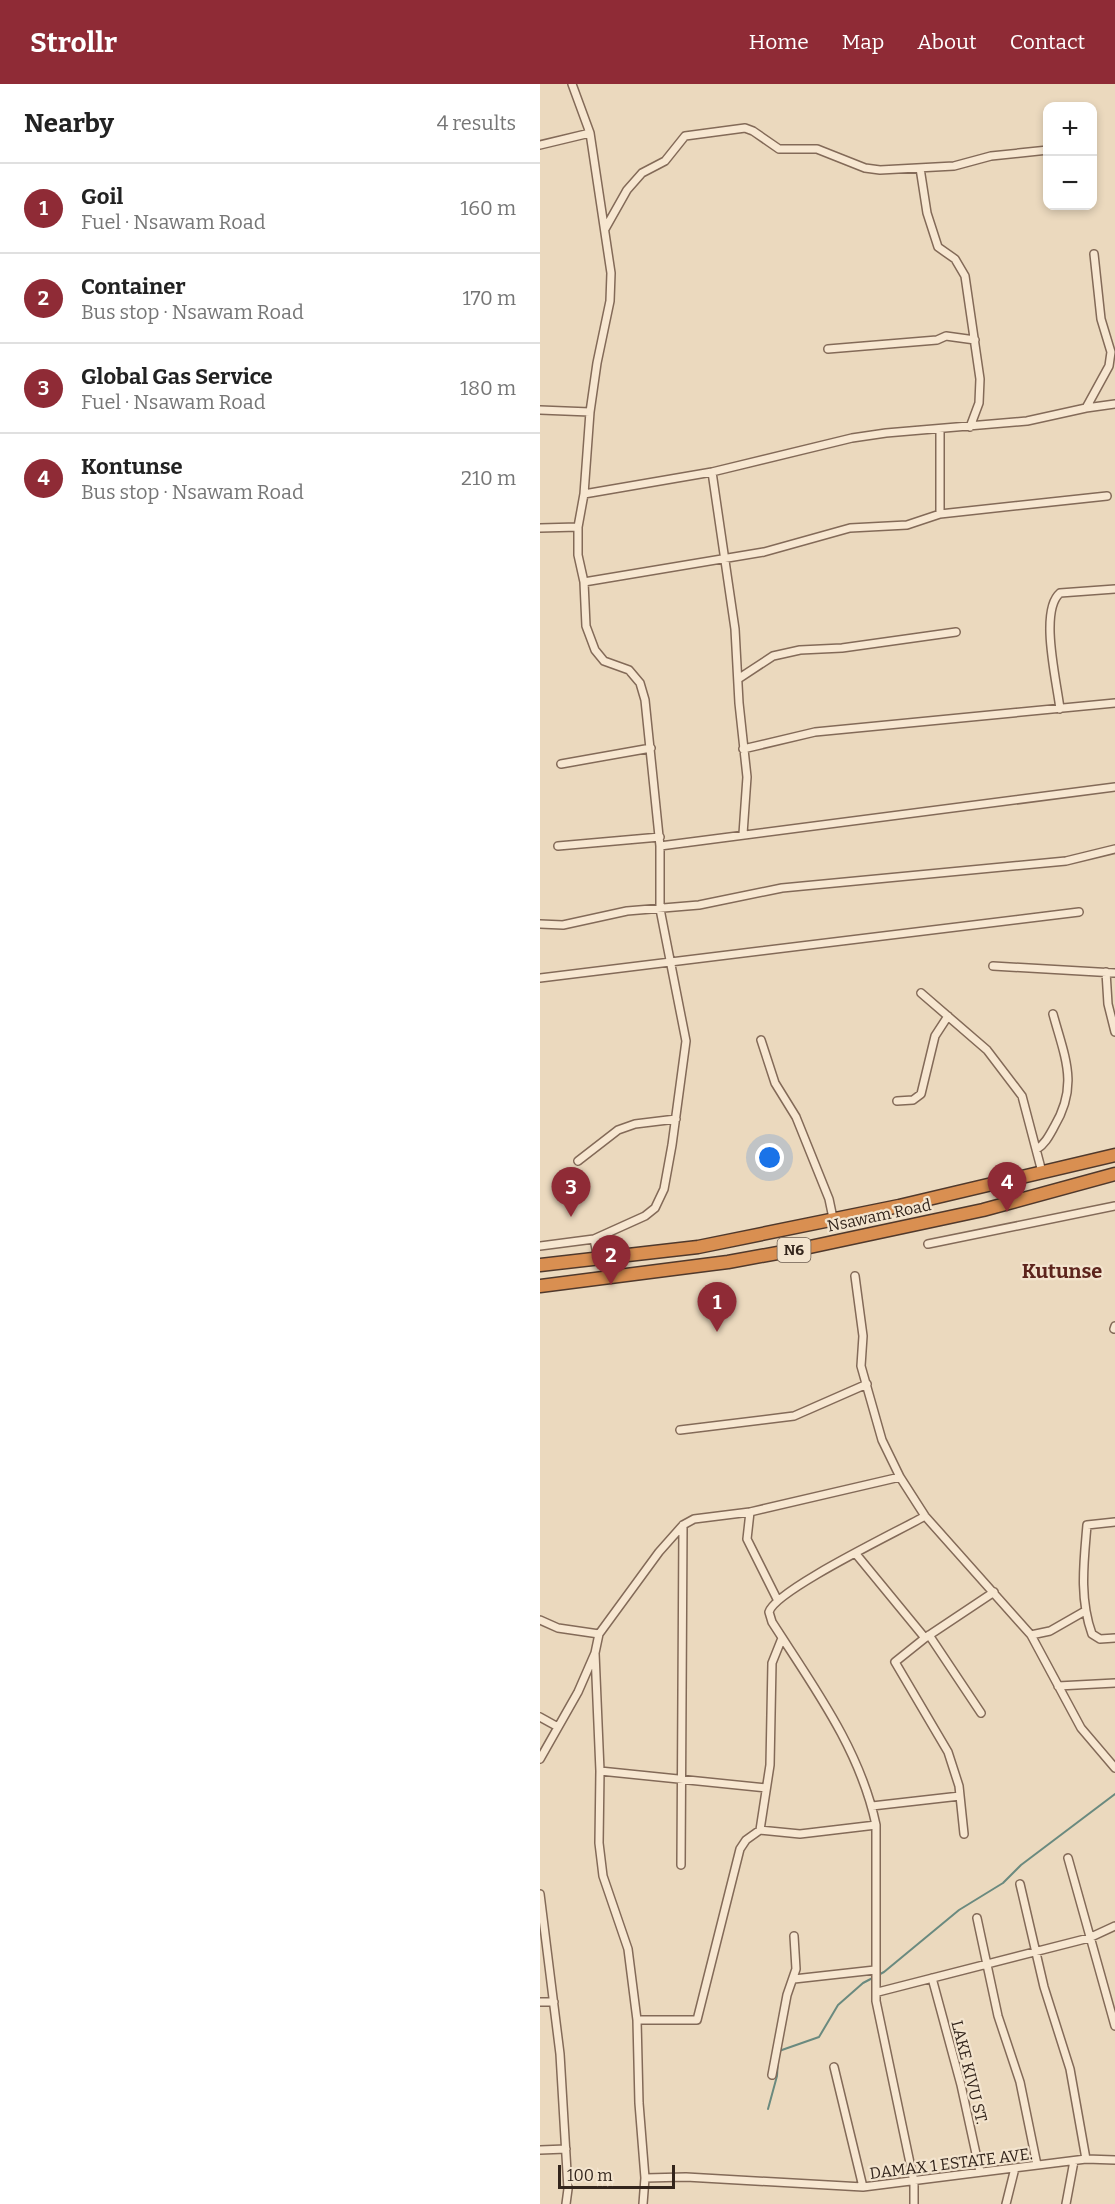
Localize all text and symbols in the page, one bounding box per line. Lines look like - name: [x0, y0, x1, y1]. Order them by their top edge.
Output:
- text: Strollr: [30, 26, 117, 59]
- text: Home: [749, 29, 809, 55]
- text: Map: [842, 29, 884, 55]
- text: About: [917, 29, 977, 55]
- text: Contact: [1010, 29, 1085, 55]
- map controls: [1043, 102, 1097, 210]
- button: +: [1043, 102, 1097, 156]
- text: Nearby: [24, 108, 114, 139]
- text: 4 results: [437, 111, 516, 135]
- button: −: [1043, 156, 1097, 210]
- text: Goil: [81, 183, 123, 210]
- text: 1: [39, 196, 48, 220]
- text: 160 m: [460, 196, 516, 220]
- text: Fuel · Nsawam Road: [81, 210, 266, 234]
- text: Container: [81, 273, 186, 300]
- text: 2: [38, 286, 49, 310]
- text: 170 m: [463, 286, 516, 310]
- text: Bus stop · Nsawam Road: [81, 300, 304, 324]
- text: Global Gas Service: [81, 363, 273, 390]
- text: 3: [38, 376, 49, 400]
- text: 180 m: [460, 376, 516, 400]
- text: Fuel · Nsawam Road: [81, 390, 266, 414]
- text: Kontunse: [81, 453, 183, 480]
- text: 4: [37, 466, 50, 490]
- text: 210 m: [461, 466, 516, 490]
- text: Bus stop · Nsawam Road: [81, 480, 304, 504]
- your location: [755, 1143, 784, 1172]
- pin: 4: [988, 1162, 1026, 1212]
- pin: 3: [552, 1168, 591, 1217]
- street label: Nsawam Road: [825, 1195, 933, 1236]
- pin: 2: [592, 1236, 630, 1285]
- road number: N6: [778, 1238, 810, 1262]
- district label: Kutunse: [1022, 1259, 1102, 1283]
- pin: 1: [698, 1282, 736, 1332]
- street label: LAKE KIVU ST.: [947, 2018, 992, 2126]
- street label: DAMAX 1 ESTATE AVE.: [868, 2144, 1034, 2183]
- scale bar: [558, 2162, 675, 2190]
- text: 100 m: [567, 2166, 612, 2185]

